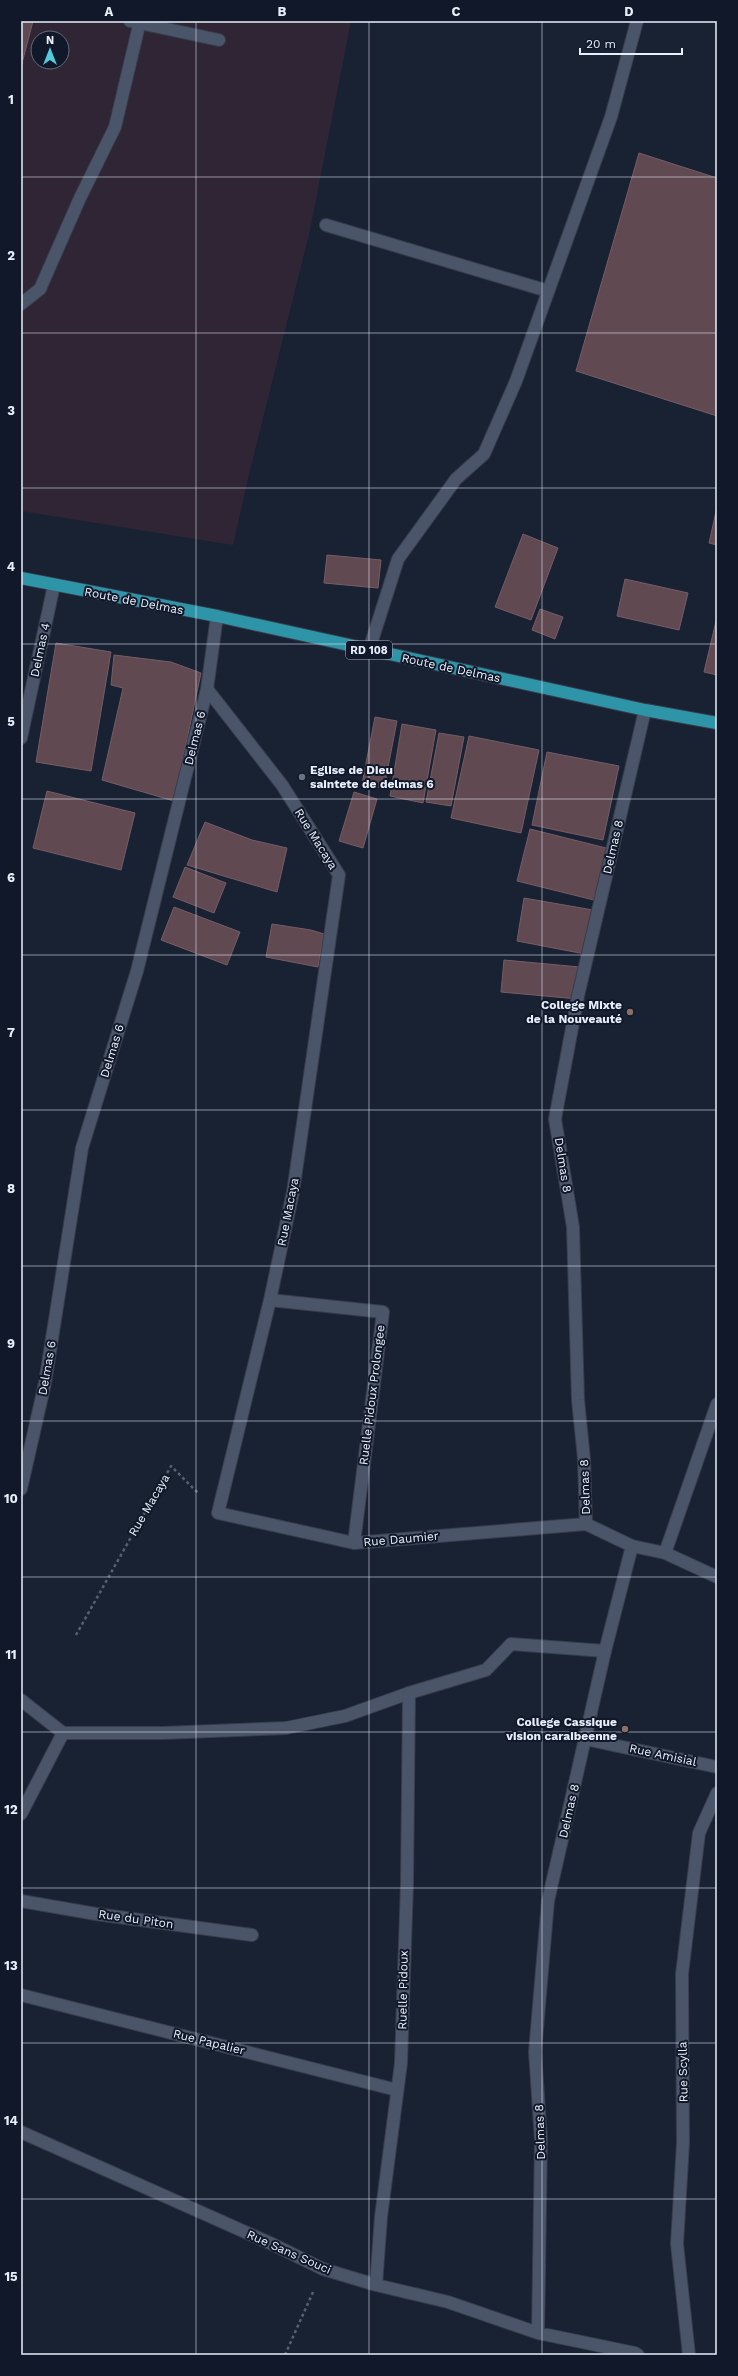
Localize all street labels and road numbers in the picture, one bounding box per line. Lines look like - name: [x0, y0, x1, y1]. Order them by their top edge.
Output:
- street label: Route de Delmas: [83, 585, 185, 617]
- street label: Delmas 4: [27, 622, 53, 678]
- road number: RD 108: [346, 641, 392, 659]
- street label: Route de Delmas: [400, 651, 502, 685]
- street label: Delmas 6: [182, 710, 208, 766]
- street label: Rue Macaya: [292, 806, 340, 872]
- street label: Delmas 8: [600, 818, 626, 876]
- street label: Delmas 6: [97, 1023, 127, 1079]
- street label: Delmas 8: [552, 1137, 574, 1193]
- street label: Rue Macaya: [275, 1176, 302, 1247]
- street label: Ruelle Pidoux Prolongee: [356, 1324, 388, 1466]
- street label: Delmas 6: [35, 1340, 59, 1396]
- street label: Delmas 8: [577, 1459, 593, 1515]
- street label: Rue Macaya: [126, 1471, 172, 1538]
- street label: Rue Daumier: [363, 1529, 439, 1549]
- street label: Rue Amisial: [628, 1741, 698, 1769]
- street label: Delmas 8: [556, 1782, 582, 1840]
- street label: Rue du Piton: [98, 1907, 174, 1931]
- street label: Ruelle Pidoux: [395, 1950, 411, 2030]
- street label: Rue Papalier: [172, 2026, 246, 2058]
- street label: Rue Scylla: [675, 2041, 691, 2103]
- street label: Delmas 8: [532, 2104, 548, 2160]
- street label: Rue Sans Souci: [245, 2227, 333, 2277]

